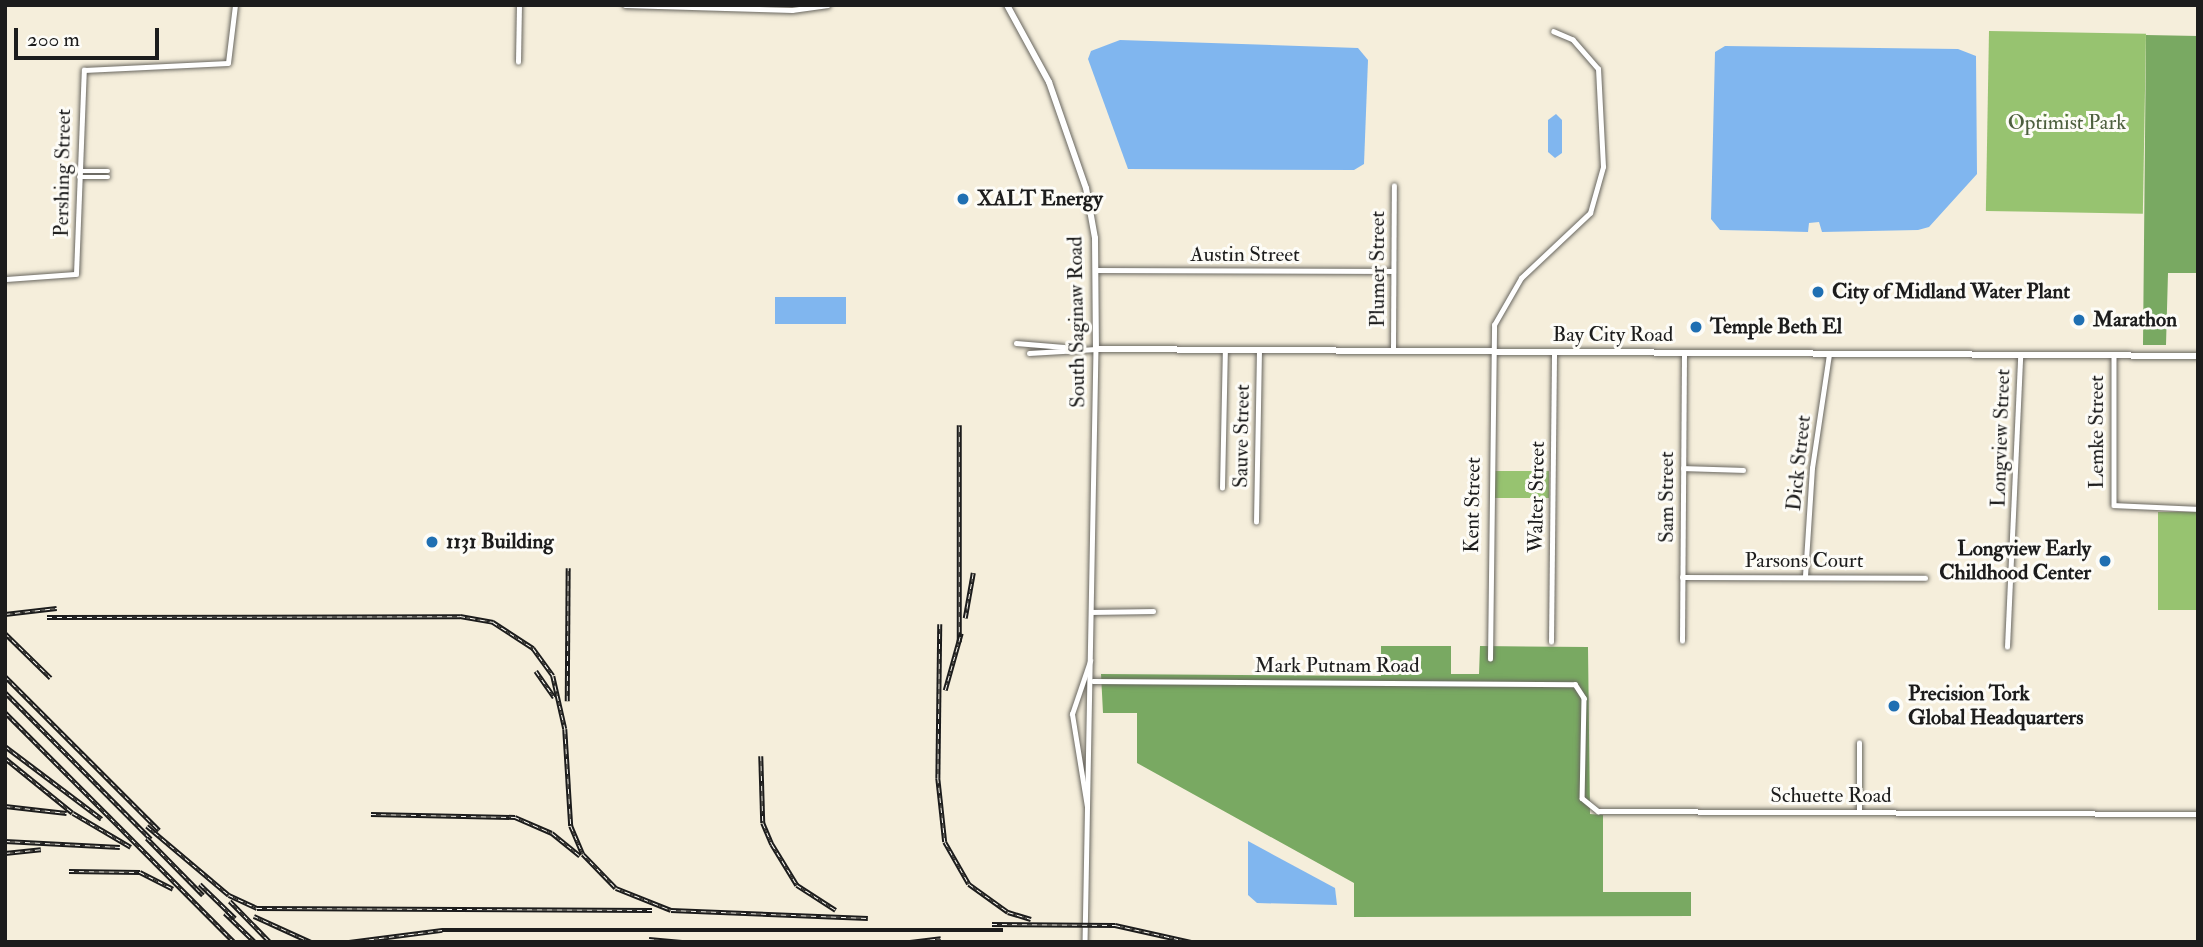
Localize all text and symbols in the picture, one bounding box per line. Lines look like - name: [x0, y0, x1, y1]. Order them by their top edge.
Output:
- scale bar: [18, 14, 163, 58]
- text: 200 m: [27, 26, 80, 53]
- street label: Pershing Street: [49, 109, 77, 237]
- park label: Optimist Park: [2008, 110, 2126, 136]
- place label: XALT Energy: [977, 186, 1103, 212]
- marker: XALT Energy: [955, 191, 971, 207]
- street label: Plumer Street: [1365, 211, 1391, 327]
- street label: South Saginaw Road: [1063, 236, 1091, 408]
- street label: Austin Street: [1190, 242, 1300, 268]
- place label: City of Midland Water Plant: [1832, 279, 2070, 305]
- marker: City of Midland Water Plant: [1810, 284, 1826, 300]
- place label: Marathon: [2093, 307, 2177, 333]
- marker: Marathon: [2071, 312, 2087, 328]
- place label: Temple Beth El: [1710, 314, 1842, 340]
- marker: Temple Beth El: [1688, 319, 1704, 335]
- street label: Bay City Road: [1553, 322, 1673, 348]
- street label: Longview Street: [1986, 368, 2016, 508]
- street label: Lemke Street: [2084, 375, 2110, 489]
- street label: Sauve Street: [1228, 384, 1256, 488]
- street label: Dick Street: [1781, 414, 1817, 512]
- street label: Walter Street: [1523, 441, 1551, 553]
- street label: Sam Street: [1654, 451, 1680, 543]
- street label: Kent Street: [1460, 457, 1486, 553]
- place label: 1131 Building: [446, 529, 554, 555]
- marker: 1131 Building: [424, 534, 440, 550]
- place label: Longview Early Childhood Center: [1939, 536, 2091, 586]
- street label: Parsons Court: [1745, 548, 1863, 574]
- marker: Longview Early Childhood Center: [2097, 553, 2113, 569]
- street label: Mark Putnam Road: [1254, 653, 1420, 679]
- place label: Precision Tork Global Headquarters: [1908, 681, 2083, 731]
- marker: Precision Tork Global Headquarters: [1886, 698, 1902, 714]
- street label: Schuette Road: [1770, 783, 1892, 809]

